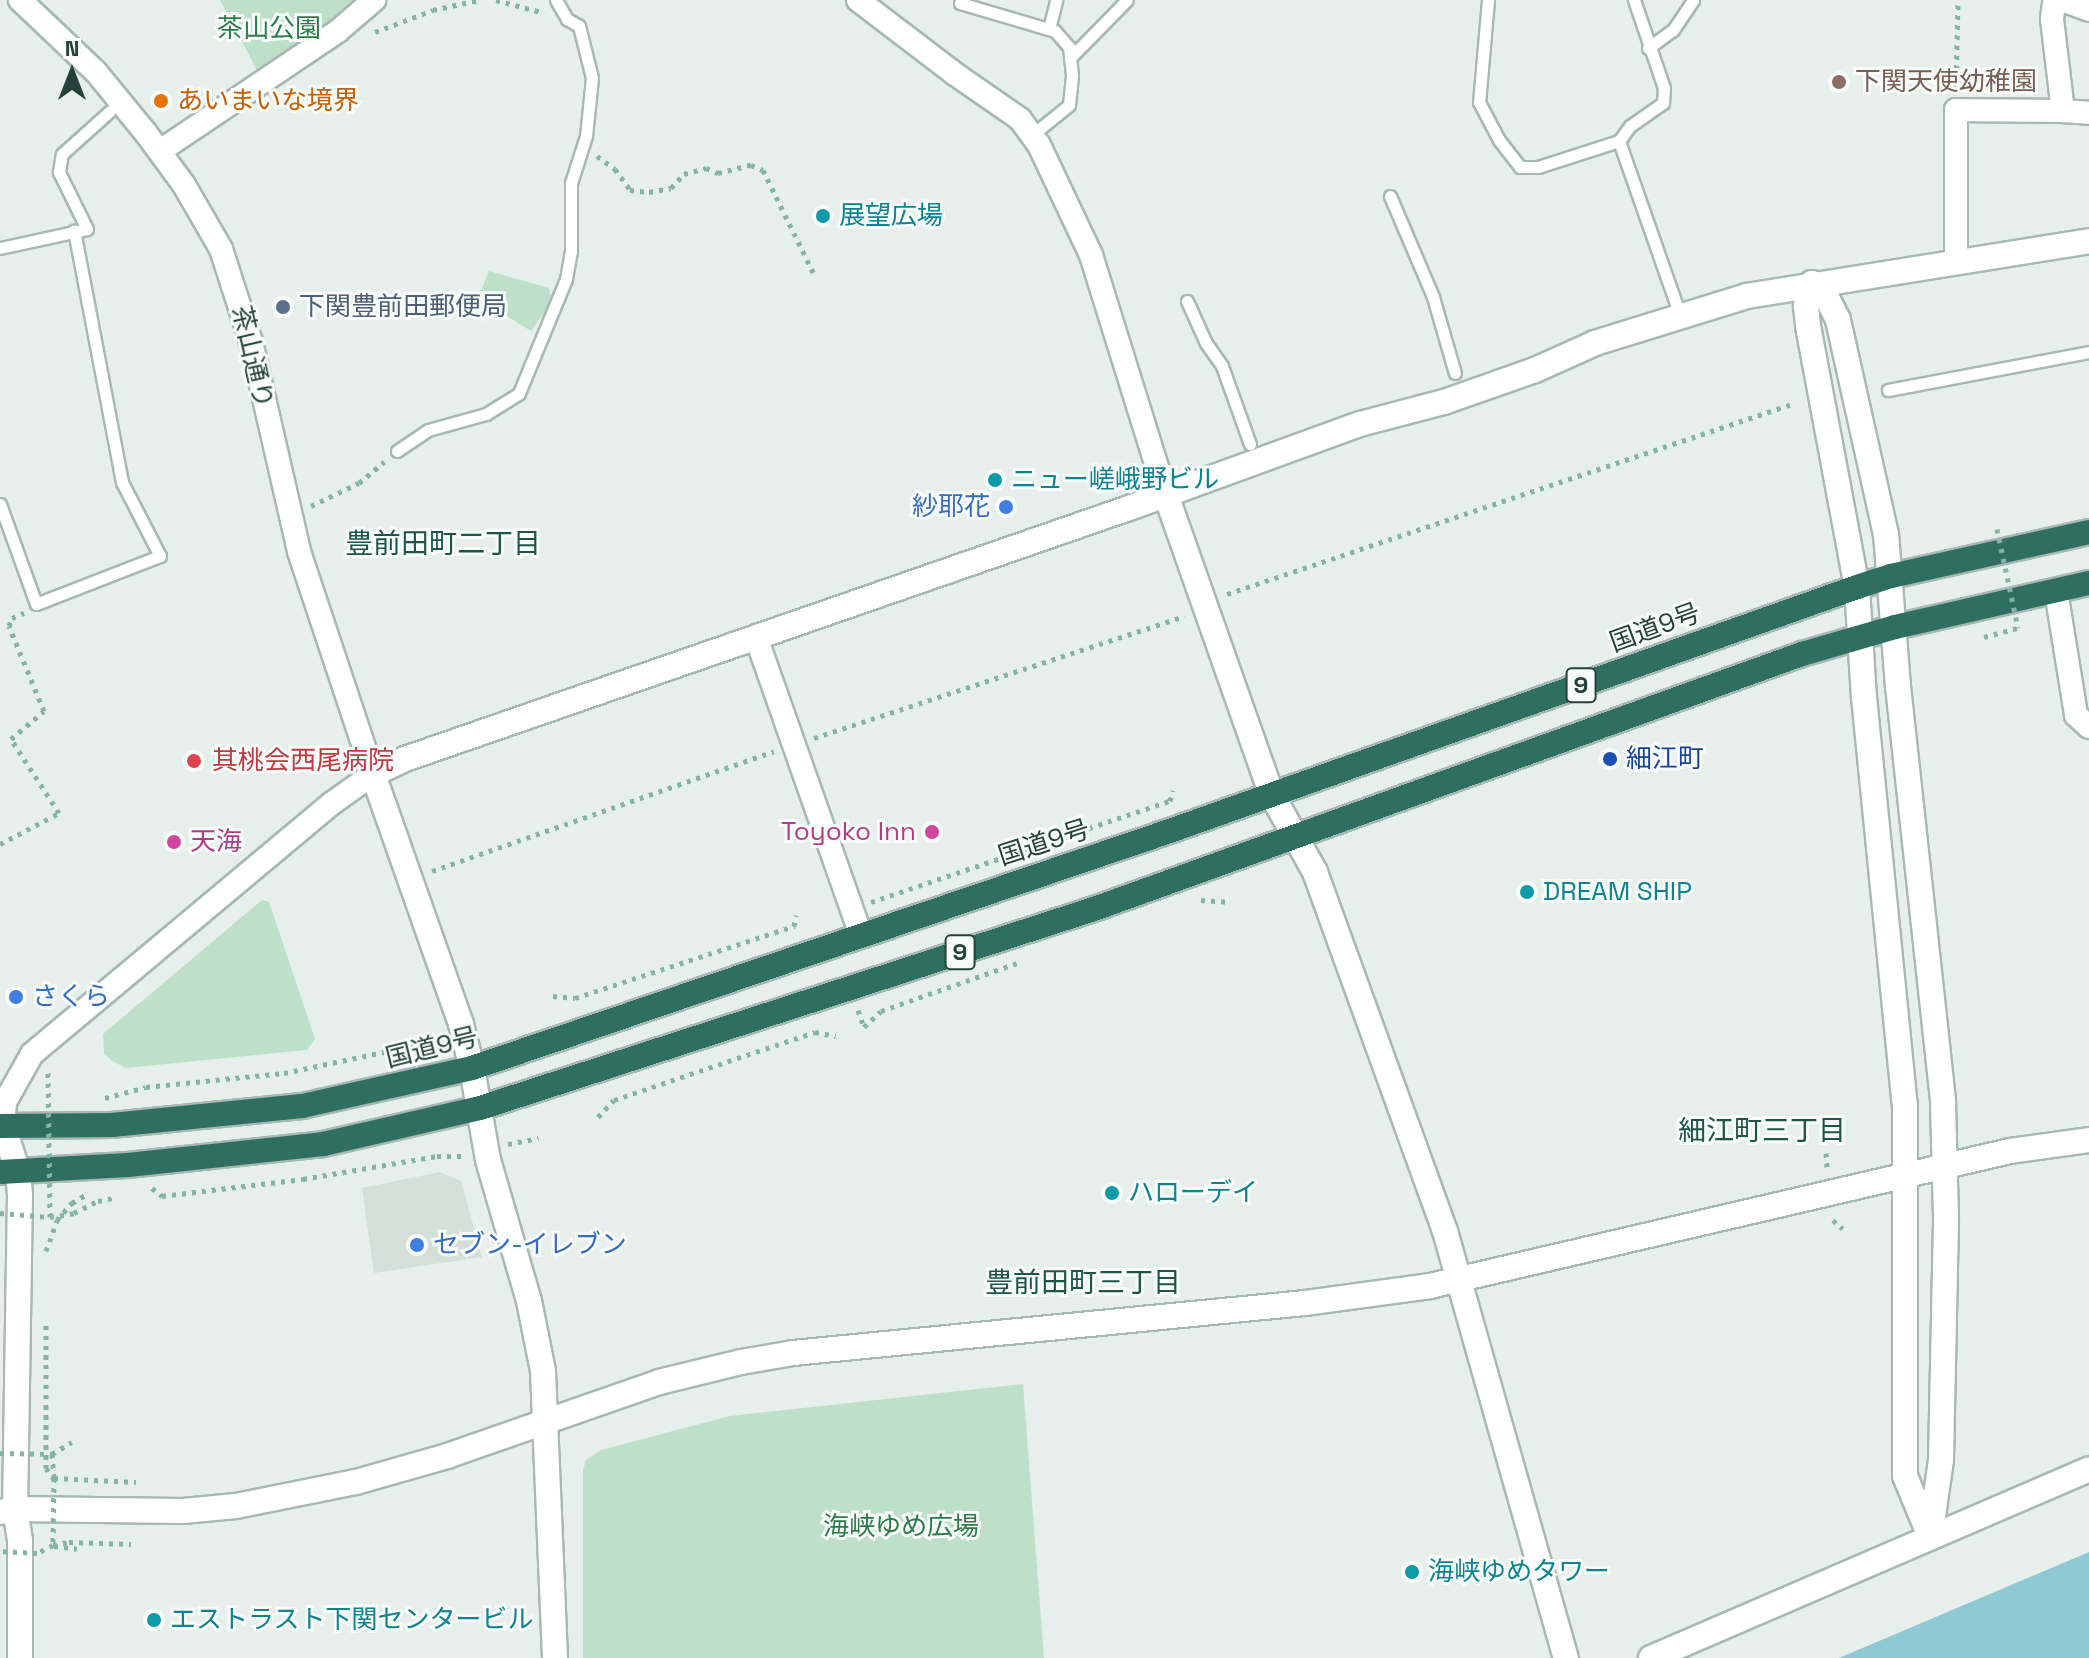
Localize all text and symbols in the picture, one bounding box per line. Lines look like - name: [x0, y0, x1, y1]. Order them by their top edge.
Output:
- park label: 茶山公園: [217, 13, 321, 45]
- north arrow: [32, 32, 112, 112]
- text: N: [65, 34, 79, 62]
- place label: 下関天使幼稚園: [1855, 66, 2037, 98]
- marker: 下関天使幼稚園: [1830, 73, 1848, 91]
- place label: あいまいな境界: [177, 85, 359, 117]
- marker: あいまいな境界: [152, 92, 170, 110]
- place label: 展望広場: [839, 200, 943, 232]
- marker: 展望広場: [814, 207, 832, 225]
- place label: 下関豊前田郵便局: [299, 291, 507, 323]
- marker: 下関豊前田郵便局: [274, 298, 292, 316]
- street label: 茶山通り: [225, 303, 279, 411]
- place label: ニュー嵯峨野ビル: [1011, 464, 1219, 496]
- marker: ニュー嵯峨野ビル: [986, 471, 1004, 489]
- place label: 紗耶花: [912, 491, 990, 523]
- marker: 紗耶花: [997, 498, 1015, 516]
- district label: 豊前田町二丁目: [345, 526, 541, 560]
- street label: 国道9号: [1606, 597, 1704, 659]
- road number: 9: [1565, 665, 1597, 705]
- place label: 細江町: [1626, 743, 1704, 775]
- place label: 其桃会西尾病院: [212, 745, 394, 777]
- marker: 其桃会西尾病院: [183, 750, 205, 772]
- marker: 細江町: [1601, 750, 1619, 768]
- street label: 国道9号: [995, 814, 1093, 872]
- place label: Toyoko Inn: [781, 816, 916, 848]
- marker: Toyoko Inn: [923, 823, 941, 841]
- place label: 天海: [190, 826, 242, 858]
- marker: 天海: [165, 833, 183, 851]
- place label: DREAM SHIP: [1543, 876, 1692, 908]
- marker: DREAM SHIP: [1518, 883, 1536, 901]
- road number: 9: [944, 932, 976, 972]
- place label: さくら: [32, 981, 110, 1013]
- marker: さくら: [7, 988, 25, 1006]
- street label: 国道9号: [383, 1022, 481, 1074]
- district label: 細江町三丁目: [1678, 1113, 1846, 1147]
- place label: ハローデイ: [1128, 1177, 1258, 1209]
- marker: ハローデイ: [1103, 1184, 1121, 1202]
- place label: セブン-イレブン: [433, 1229, 627, 1261]
- marker: セブン-イレブン: [408, 1236, 426, 1254]
- district label: 豊前田町三丁目: [985, 1265, 1181, 1299]
- park label: 海峡ゆめ広場: [823, 1511, 979, 1543]
- place label: 海峡ゆめタワー: [1428, 1556, 1610, 1588]
- marker: 海峡ゆめタワー: [1403, 1563, 1421, 1581]
- place label: エストラスト下関センタービル: [170, 1604, 534, 1636]
- marker: エストラスト下関センタービル: [145, 1611, 163, 1629]

